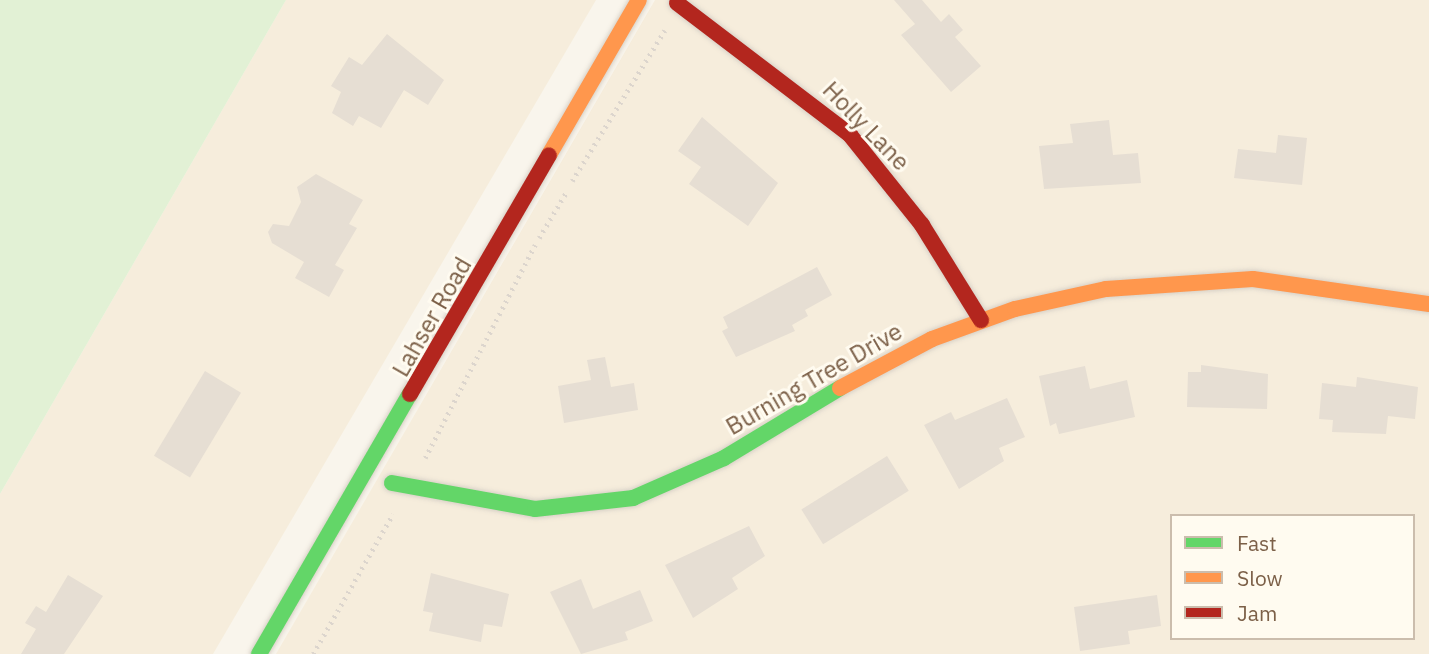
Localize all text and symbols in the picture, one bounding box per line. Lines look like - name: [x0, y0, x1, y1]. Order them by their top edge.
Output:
- street label: Holly Lane: [817, 76, 915, 176]
- street label: Lahser Road: [386, 252, 478, 382]
- street label: Burning Tree Drive: [721, 317, 907, 441]
- legend: [1170, 514, 1415, 640]
- text: Fast: [1237, 529, 1277, 557]
- text: Slow: [1237, 564, 1283, 592]
- text: Jam: [1237, 599, 1277, 627]

